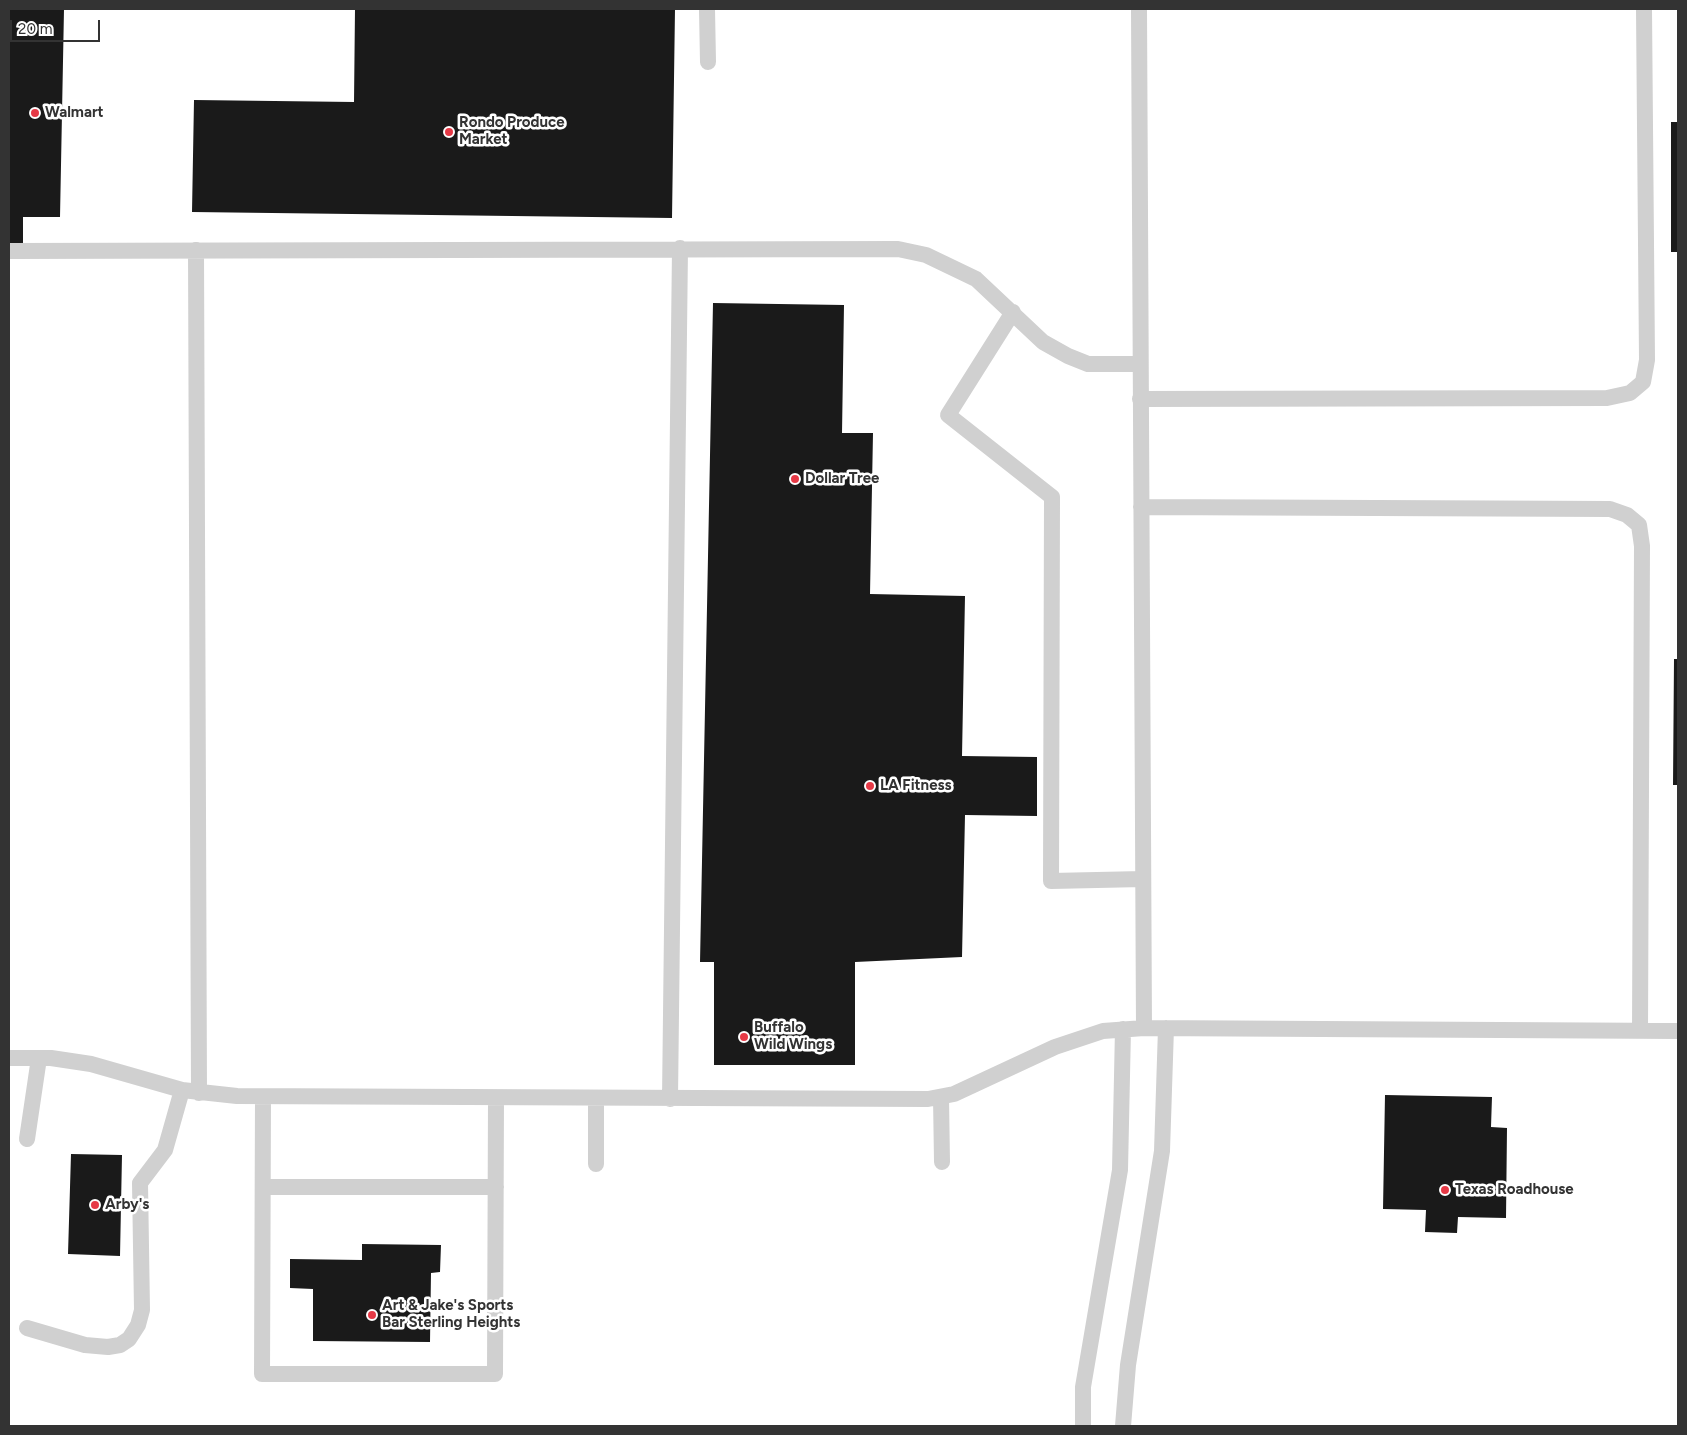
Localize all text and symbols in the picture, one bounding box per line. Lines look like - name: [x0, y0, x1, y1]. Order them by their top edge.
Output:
- scale bar: [12, 10, 102, 42]
- text: 20 m: [18, 20, 52, 38]
- place label: Walmart: [45, 104, 104, 122]
- marker: Walmart: [29, 107, 41, 119]
- place label: Rondo Produce Market: [459, 114, 564, 149]
- marker: Rondo Produce Market: [443, 126, 455, 138]
- place label: Dollar Tree: [805, 470, 879, 488]
- marker: Dollar Tree: [789, 473, 801, 485]
- place label: LA Fitness: [880, 777, 951, 795]
- marker: LA Fitness: [864, 780, 876, 792]
- place label: Buffalo Wild Wings: [754, 1019, 832, 1054]
- marker: Buffalo Wild Wings: [738, 1031, 750, 1043]
- place label: Texas Roadhouse: [1455, 1181, 1574, 1199]
- marker: Texas Roadhouse: [1439, 1184, 1451, 1196]
- place label: Arby's: [105, 1196, 149, 1214]
- marker: Arby's: [89, 1199, 101, 1211]
- place label: Art & Jake's Sports Bar Sterling Heights: [382, 1297, 520, 1332]
- marker: Art & Jake's Sports Bar Sterling Heights: [366, 1309, 378, 1321]

